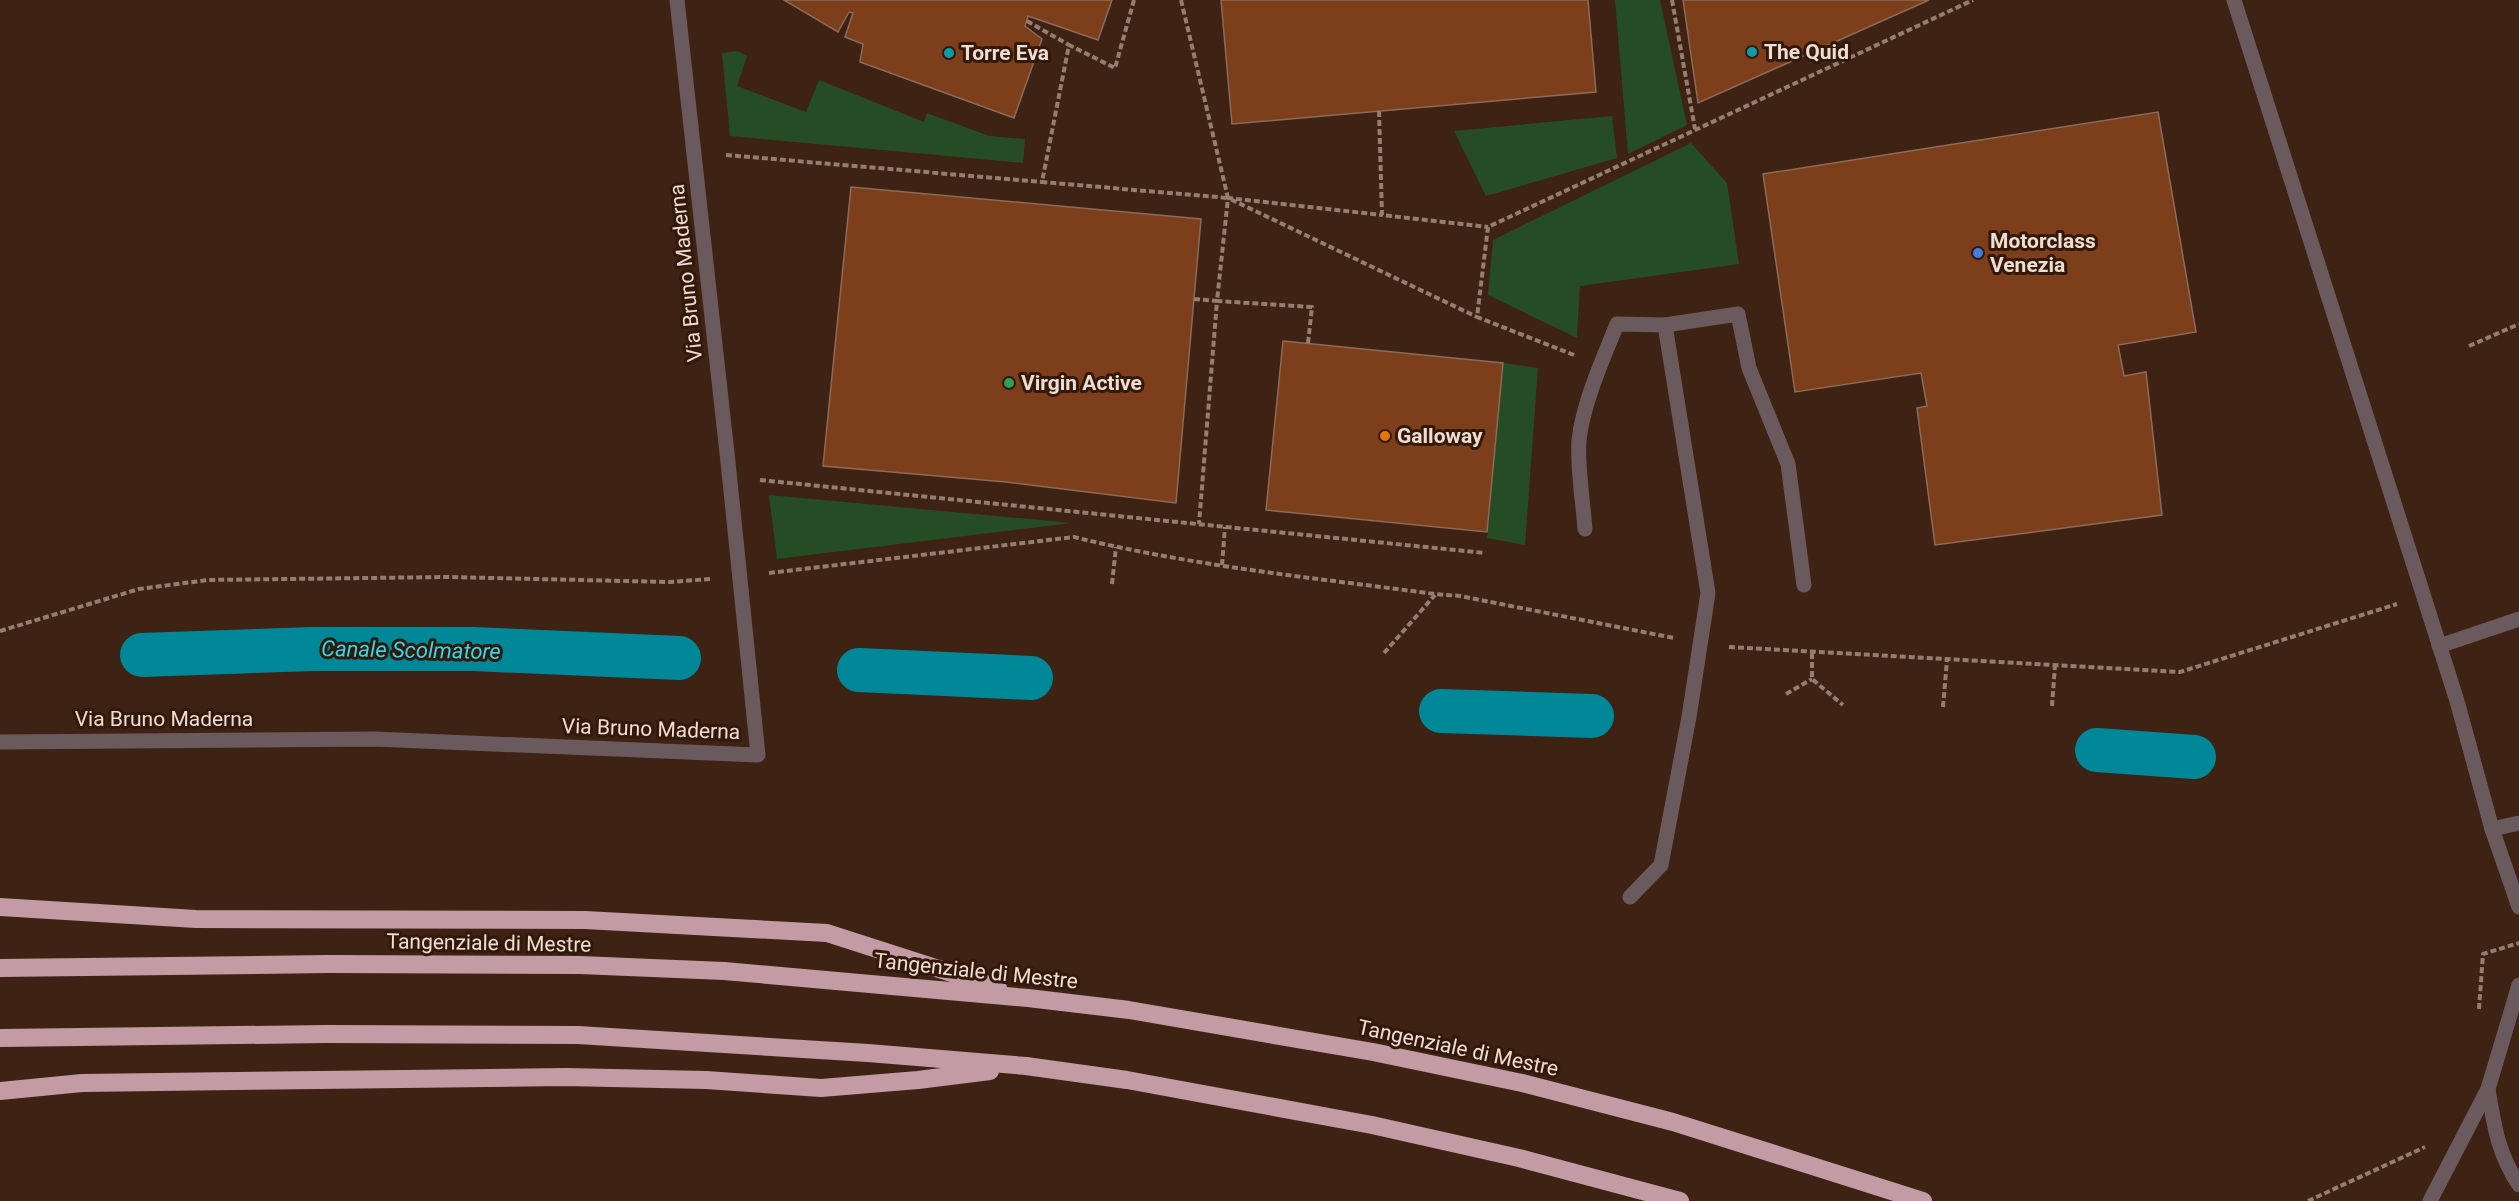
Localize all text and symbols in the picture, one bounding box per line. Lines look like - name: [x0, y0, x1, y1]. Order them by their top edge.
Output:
- place label: The Quid: [1764, 40, 1849, 64]
- place label: Torre Eva: [961, 41, 1049, 65]
- marker: The Quid: [1745, 45, 1759, 59]
- marker: Torre Eva: [942, 46, 956, 60]
- street label: Via Bruno Maderna: [665, 183, 707, 363]
- place label: Motorclass Venezia: [1990, 229, 2096, 277]
- marker: Motorclass Venezia: [1971, 246, 1985, 260]
- place label: Virgin Active: [1021, 371, 1142, 395]
- marker: Virgin Active: [1002, 376, 1016, 390]
- place label: Galloway: [1397, 424, 1483, 448]
- marker: Galloway: [1378, 429, 1392, 443]
- water label: Canale Scolmatore: [321, 636, 501, 664]
- street label: Via Bruno Maderna: [75, 707, 253, 731]
- street label: Via Bruno Maderna: [561, 714, 741, 744]
- street label: Tangenziale di Mestre: [386, 929, 592, 957]
- street label: Tangenziale di Mestre: [873, 948, 1079, 994]
- street label: Tangenziale di Mestre: [1355, 1015, 1561, 1081]

